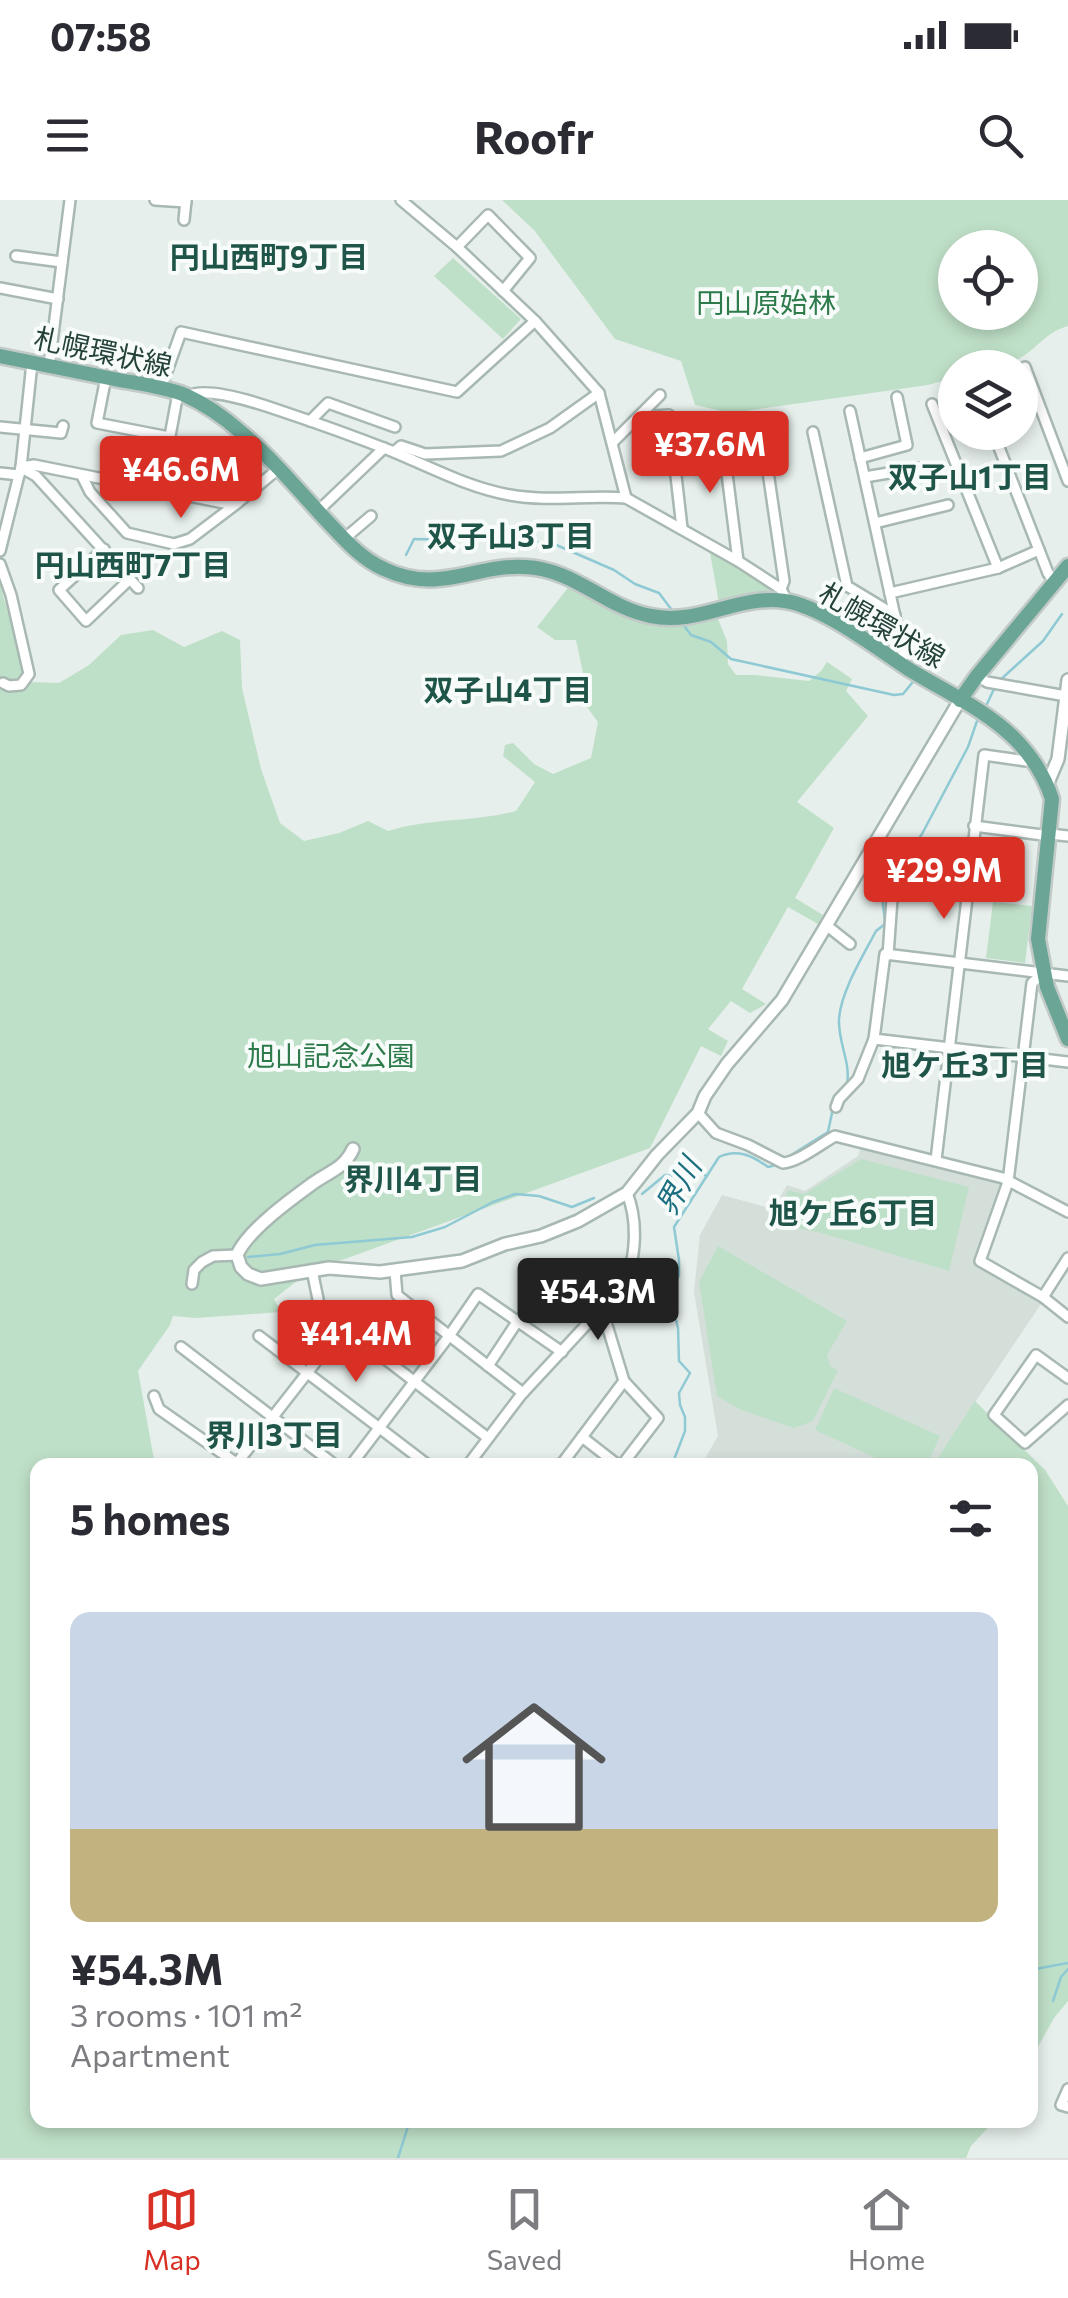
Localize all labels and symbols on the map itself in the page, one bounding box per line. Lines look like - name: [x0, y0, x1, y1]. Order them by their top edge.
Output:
- district label: 円山西町9丁目: [170, 237, 368, 274]
- park label: 円山原始林: [696, 285, 836, 319]
- street label: 札幌環状線: [31, 320, 175, 382]
- pin: ¥37.6M: [629, 411, 791, 496]
- pin: ¥46.6M: [100, 436, 262, 521]
- district label: 双子山1丁目: [888, 457, 1052, 494]
- district label: 双子山3丁目: [427, 516, 595, 553]
- district label: 円山西町7丁目: [35, 545, 231, 582]
- street label: 札幌環状線: [813, 574, 952, 674]
- district label: 双子山4丁目: [424, 670, 592, 707]
- pin: ¥29.9M: [863, 837, 1025, 922]
- park label: 旭山記念公園: [247, 1038, 415, 1072]
- district label: 旭ケ丘3丁目: [881, 1045, 1049, 1082]
- water label: 界川: [646, 1148, 709, 1221]
- district label: 界川4丁目: [344, 1159, 482, 1196]
- district label: 旭ケ丘6丁目: [769, 1193, 937, 1230]
- pin: ¥54.3M: [517, 1258, 679, 1343]
- pin: ¥41.4M: [275, 1300, 437, 1385]
- district label: 界川3丁目: [205, 1415, 343, 1452]

